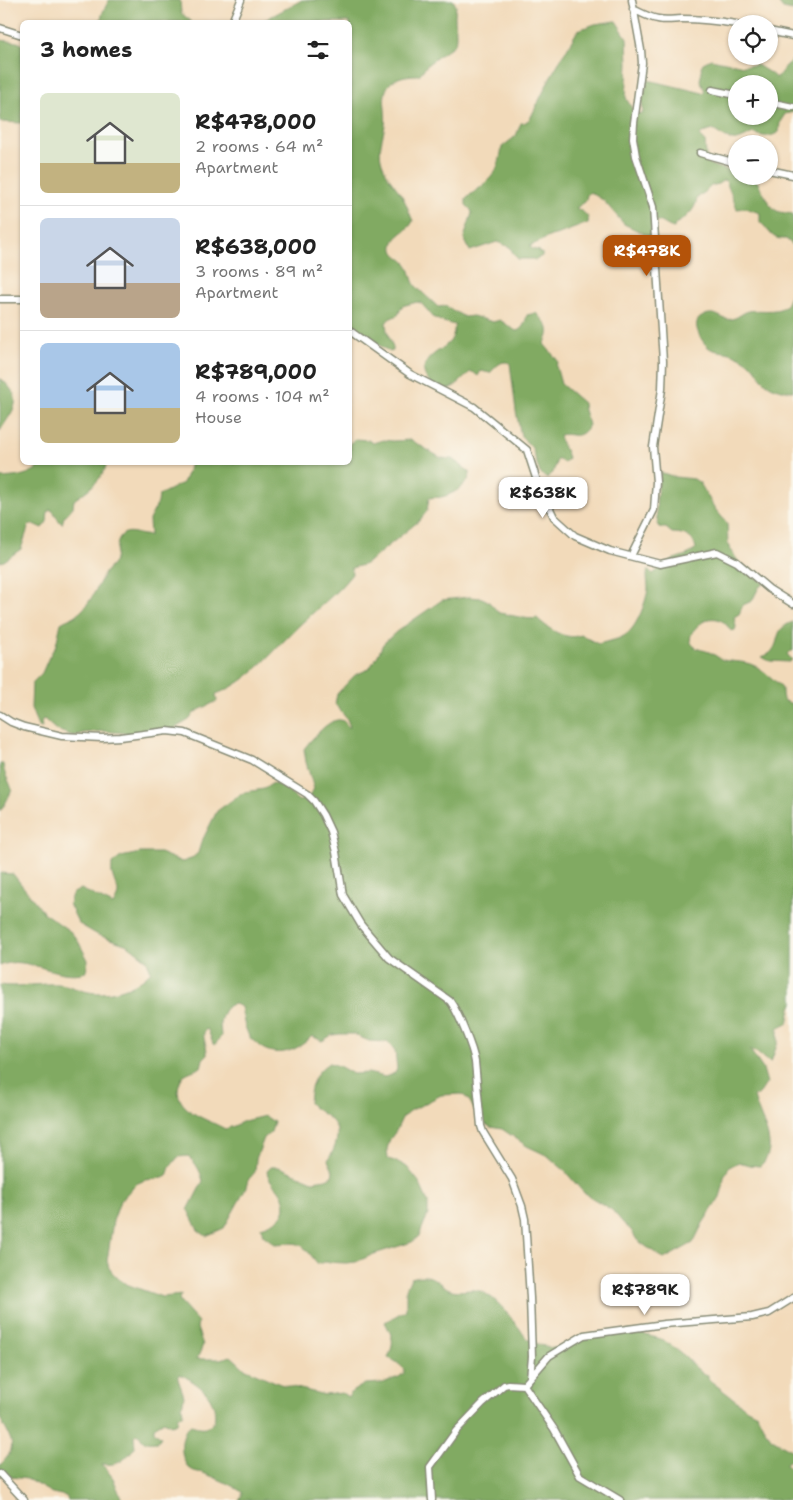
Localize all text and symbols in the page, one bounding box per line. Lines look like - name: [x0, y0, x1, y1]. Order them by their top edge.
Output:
- map controls: [728, 15, 778, 185]
- button: locate: [728, 15, 778, 65]
- text: 3 homes: [40, 36, 132, 64]
- icon: filters: [304, 36, 332, 64]
- button: +: [728, 75, 778, 125]
- text: R$478,000: [195, 108, 316, 136]
- icon: home: [80, 113, 140, 173]
- button: −: [728, 135, 778, 185]
- text: 2 rooms · 64 m²: [195, 136, 323, 157]
- text: Apartment: [195, 157, 278, 178]
- text: R$638,000: [195, 233, 317, 261]
- pin: R$478K: [606, 234, 688, 277]
- icon: home: [80, 238, 140, 298]
- text: R$478K: [614, 240, 680, 261]
- text: 3 rooms · 89 m²: [195, 261, 323, 282]
- text: Apartment: [195, 282, 278, 303]
- text: R$789,000: [195, 358, 317, 386]
- icon: home: [80, 363, 140, 423]
- text: 4 rooms · 104 m²: [195, 386, 330, 407]
- text: House: [195, 407, 242, 428]
- pin: R$638K: [502, 476, 584, 519]
- text: R$638K: [510, 482, 576, 503]
- pin: R$789K: [604, 1274, 686, 1316]
- text: R$789K: [612, 1279, 678, 1300]

